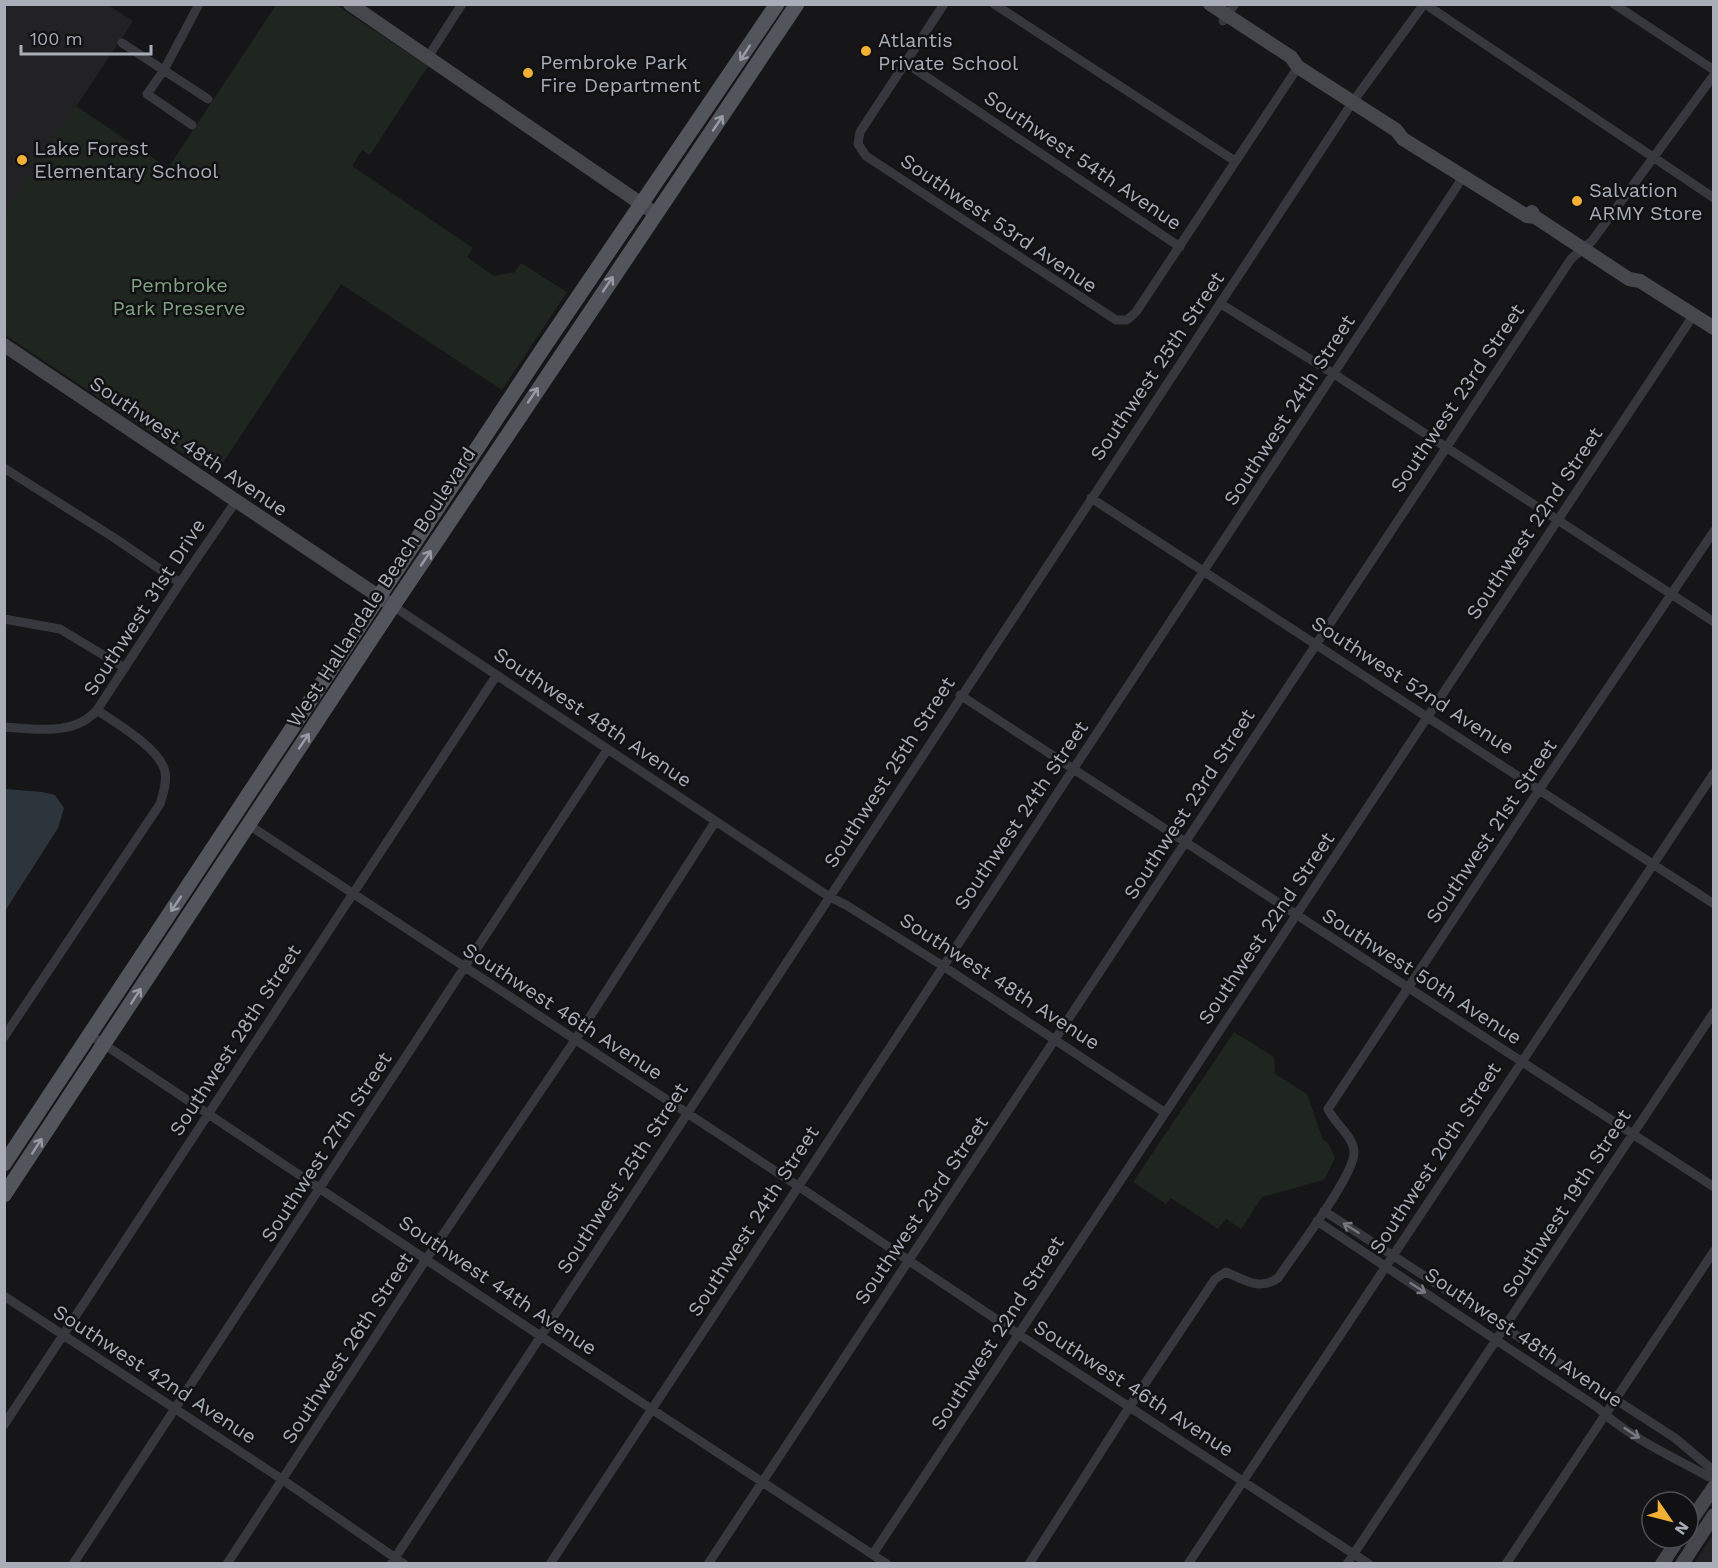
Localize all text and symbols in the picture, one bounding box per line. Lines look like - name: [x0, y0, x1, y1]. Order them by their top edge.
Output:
- scale bar: [21, 18, 152, 56]
- text: 100 m: [30, 28, 83, 49]
- place label: Atlantis Private School: [878, 28, 1018, 75]
- marker: Atlantis Private School: [859, 44, 873, 58]
- one-way arrow: [739, 45, 751, 61]
- place label: Pembroke Park Fire Department: [540, 50, 701, 97]
- marker: Pembroke Park Fire Department: [521, 66, 535, 80]
- street label: Southwest 54th Avenue: [980, 85, 1186, 235]
- one-way arrow: [712, 116, 724, 132]
- place label: Lake Forest Elementary School: [34, 136, 218, 183]
- street label: Southwest 53rd Avenue: [896, 148, 1102, 298]
- marker: Lake Forest Elementary School: [15, 153, 29, 167]
- place label: Salvation ARMY Store: [1589, 178, 1703, 225]
- marker: Salvation ARMY Store: [1570, 194, 1584, 208]
- street label: Southwest 25th Street: [1085, 267, 1230, 465]
- park label: Pembroke Park Preserve: [112, 273, 246, 320]
- one-way arrow: [602, 277, 614, 293]
- street label: Southwest 23rd Street: [1385, 299, 1529, 497]
- street label: Southwest 24th Street: [1218, 310, 1360, 510]
- street label: Southwest 48th Avenue: [85, 371, 293, 521]
- one-way arrow: [528, 387, 540, 404]
- street label: Southwest 22nd Street: [1461, 422, 1608, 624]
- street label: West Hallandale Beach Boulevard: [281, 443, 481, 731]
- street label: Southwest 31st Drive: [78, 514, 210, 700]
- one-way arrow: [419, 549, 432, 566]
- street label: Southwest 52nd Avenue: [1307, 611, 1519, 759]
- street label: Southwest 48th Avenue: [489, 642, 697, 792]
- street label: Southwest 25th Street: [818, 672, 960, 872]
- street label: Southwest 23rd Street: [1118, 704, 1260, 904]
- street label: Southwest 24th Street: [949, 716, 1094, 914]
- one-way arrow: [298, 733, 311, 750]
- street label: Southwest 21st Street: [1420, 734, 1562, 928]
- street label: Southwest 22nd Street: [1193, 827, 1340, 1029]
- one-way arrow: [170, 896, 182, 912]
- street label: Southwest 50th Avenue: [1318, 902, 1526, 1050]
- street label: Southwest 48th Avenue: [896, 907, 1104, 1055]
- street label: Southwest 46th Avenue: [459, 937, 667, 1085]
- street label: Southwest 28th Street: [164, 939, 306, 1140]
- one-way arrow: [130, 988, 142, 1004]
- street label: Southwest 27th Street: [256, 1047, 397, 1247]
- street label: Southwest 20th Street: [1364, 1057, 1506, 1258]
- street label: Southwest 25th Street: [551, 1078, 693, 1278]
- street label: Southwest 19th Street: [1496, 1104, 1636, 1301]
- street label: Southwest 23rd Street: [849, 1111, 993, 1309]
- street label: Southwest 24th Street: [682, 1121, 824, 1321]
- one-way arrow: [30, 1138, 43, 1155]
- street label: Southwest 44th Avenue: [395, 1210, 601, 1360]
- one-way arrow: [1343, 1222, 1360, 1234]
- street label: Southwest 22nd Street: [925, 1231, 1069, 1435]
- street label: Southwest 26th Street: [276, 1247, 418, 1448]
- street label: Southwest 48th Avenue: [1420, 1262, 1628, 1412]
- one-way arrow: [1409, 1283, 1426, 1295]
- street label: Southwest 42nd Avenue: [49, 1299, 261, 1449]
- street label: Southwest 46th Avenue: [1030, 1314, 1238, 1462]
- one-way arrow: [1623, 1427, 1639, 1439]
- north arrow: [1640, 1490, 1700, 1550]
- text: N: [1671, 1518, 1693, 1539]

